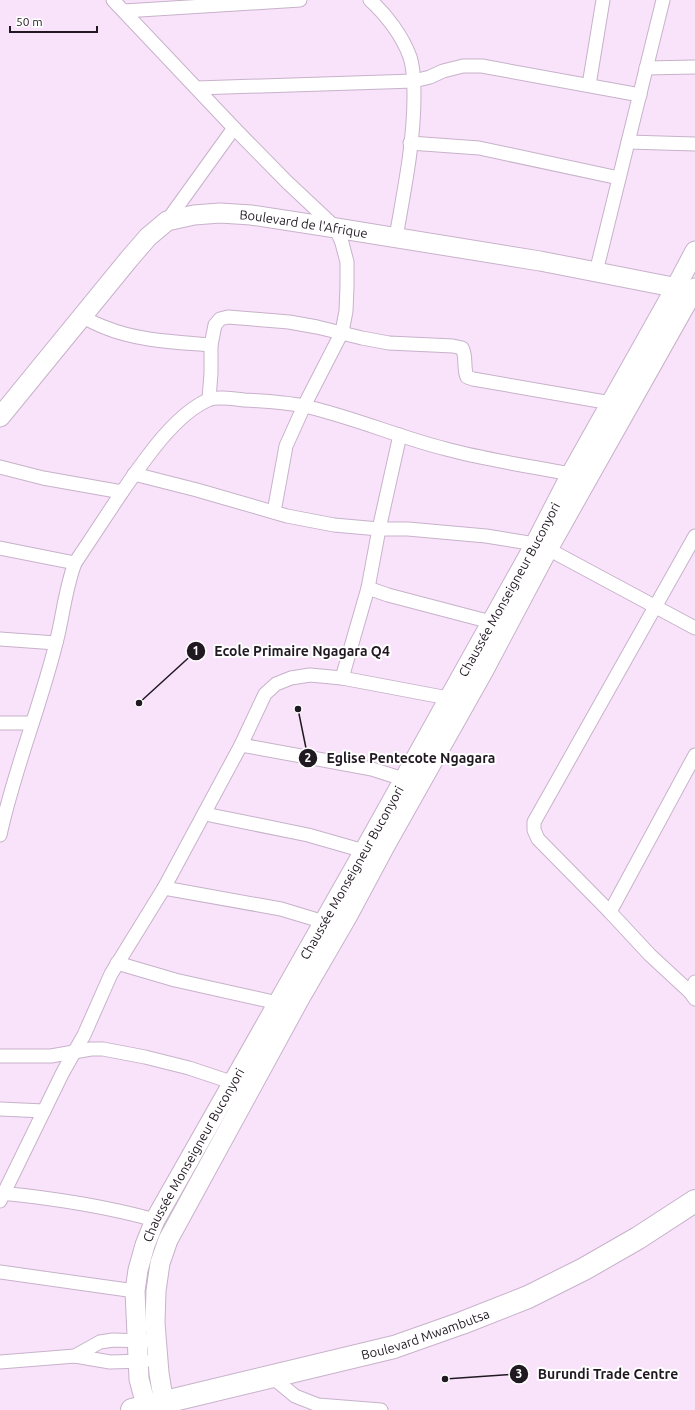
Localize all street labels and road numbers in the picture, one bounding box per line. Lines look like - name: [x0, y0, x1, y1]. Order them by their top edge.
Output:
- street label: Boulevard de l'Afrique: [239, 207, 369, 240]
- street label: Chaussée Monseigneur Buconyori: [456, 500, 562, 679]
- street label: Chaussée Monseigneur Buconyori: [297, 783, 406, 962]
- street label: Chaussée Monseigneur Buconyori: [140, 1066, 247, 1244]
- street label: Boulevard Mwambutsa: [360, 1306, 491, 1362]

